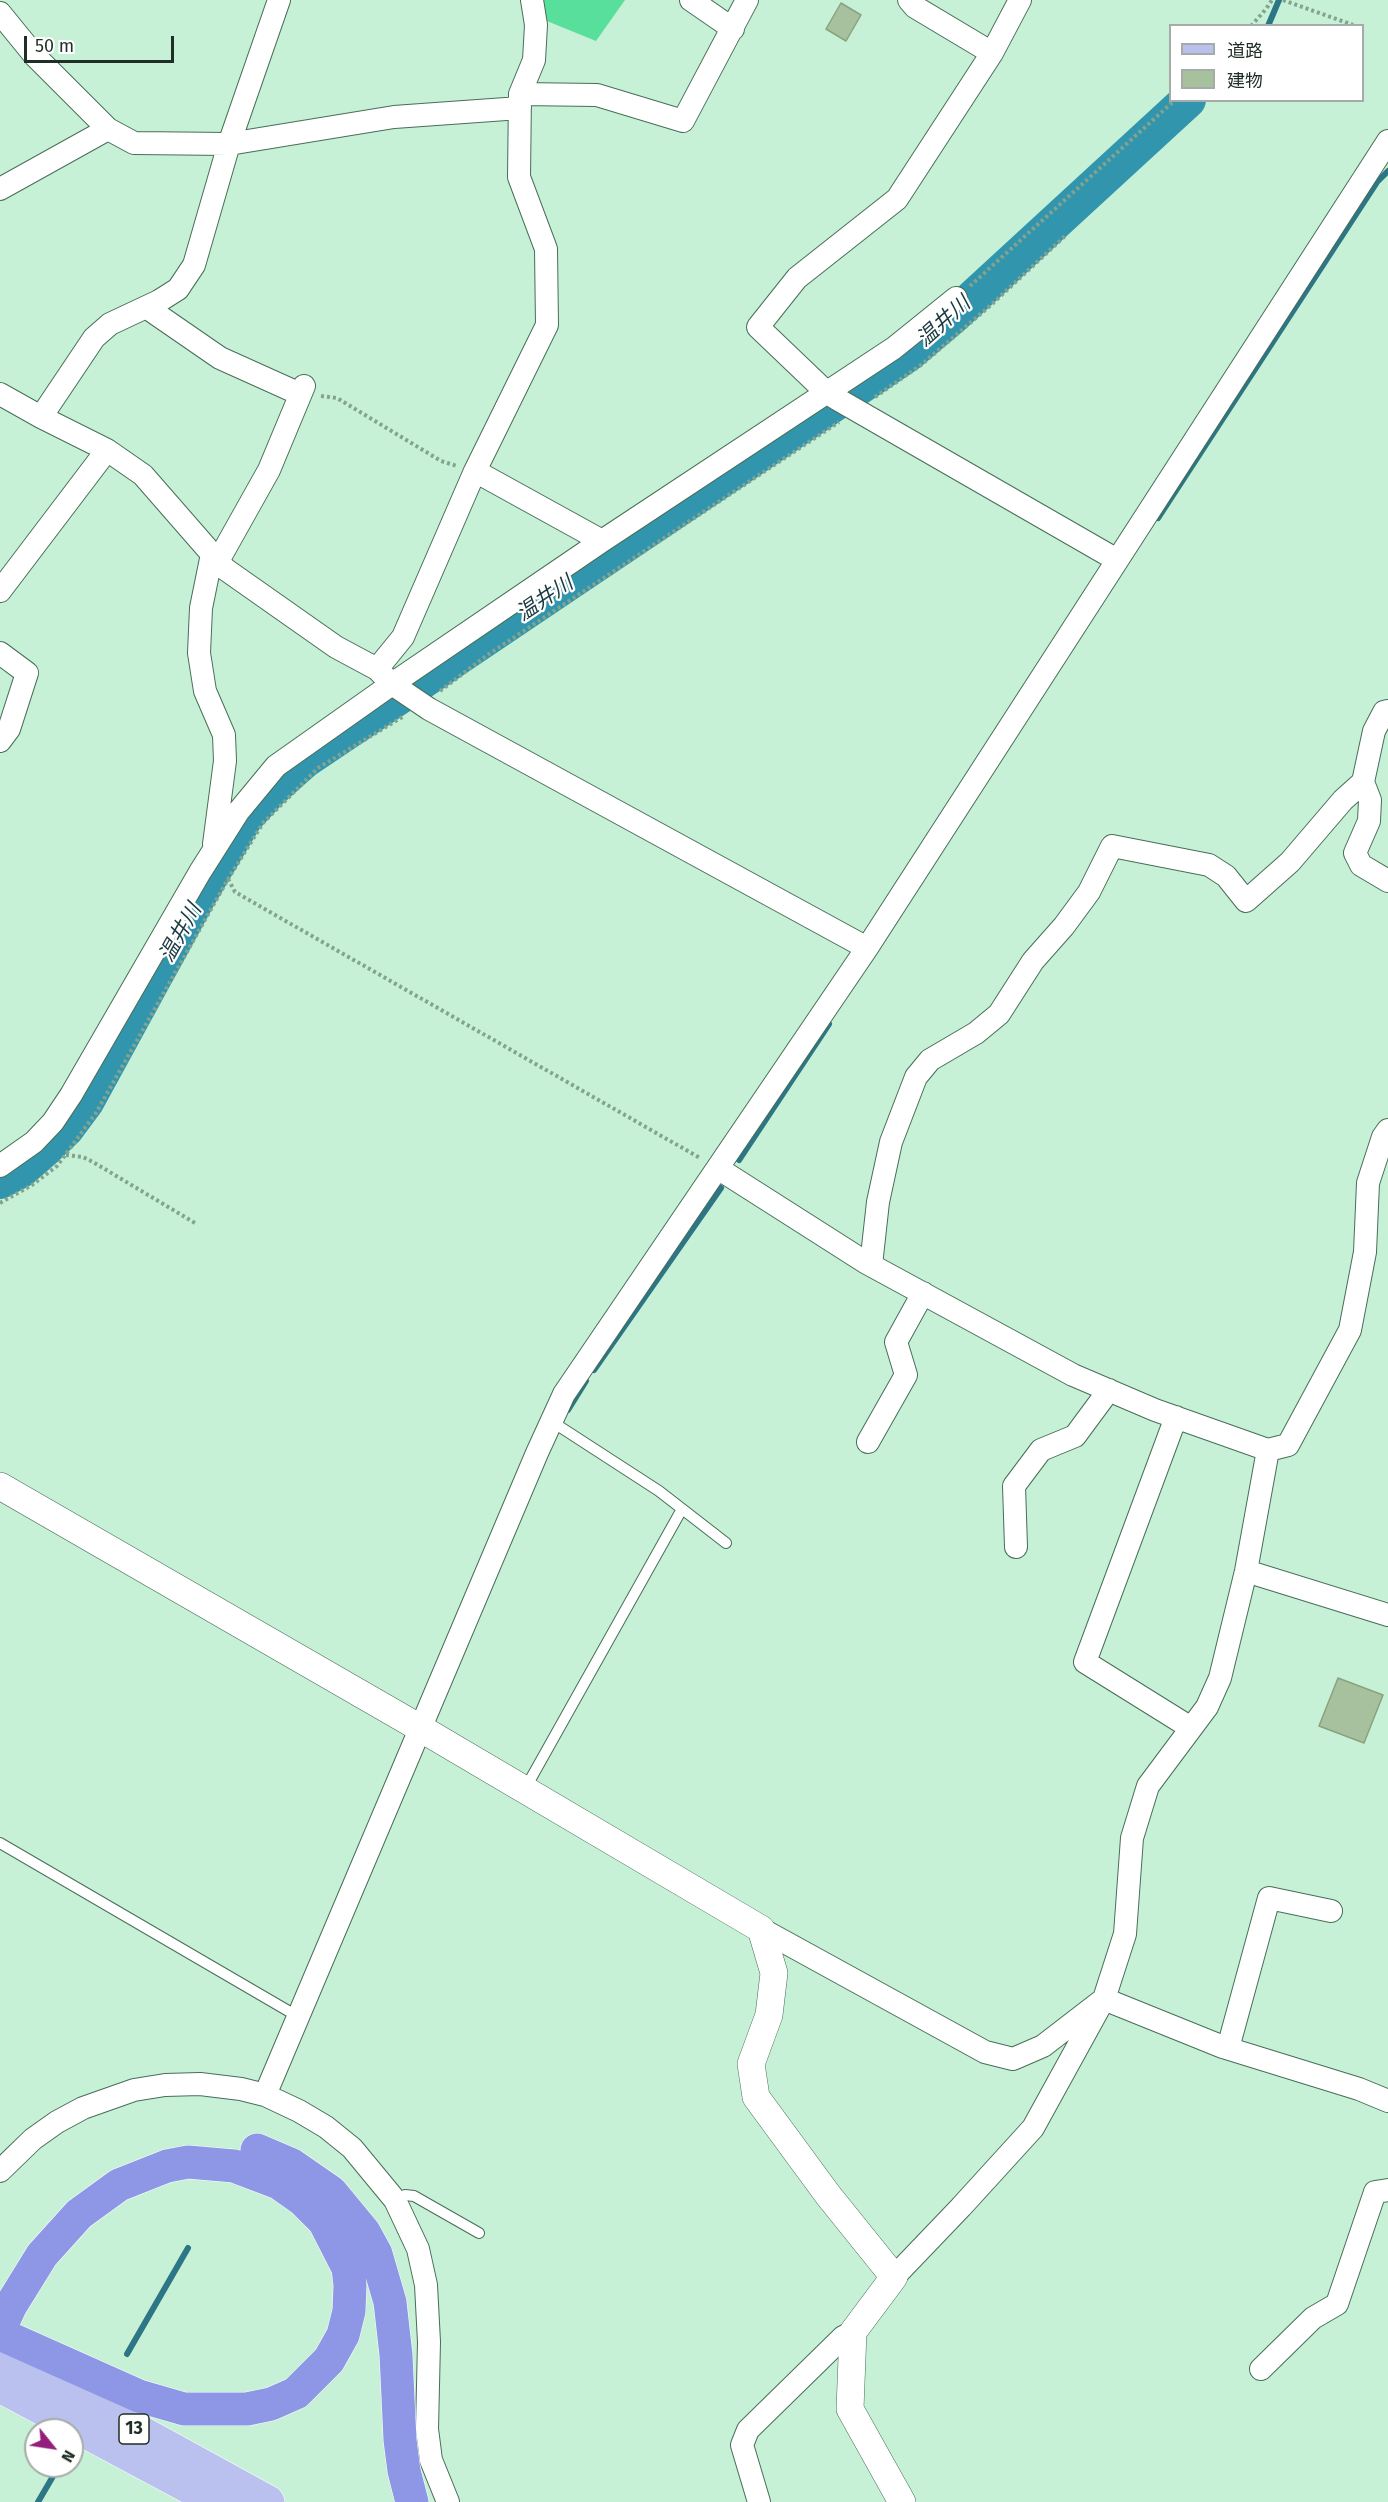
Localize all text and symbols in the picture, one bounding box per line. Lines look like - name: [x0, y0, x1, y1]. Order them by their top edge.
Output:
- scale bar: [27, 24, 177, 62]
- legend: [1169, 24, 1364, 102]
- text: 50 m: [35, 35, 74, 57]
- text: 道路: [1227, 40, 1263, 62]
- text: 建物: [1227, 70, 1263, 92]
- water label: 温井川: [912, 292, 976, 352]
- water label: 温井川: [512, 571, 578, 627]
- water label: 温井川: [155, 899, 207, 967]
- road number: 13: [119, 2414, 149, 2444]
- north arrow: [24, 2418, 84, 2478]
- text: N: [57, 2447, 79, 2466]

